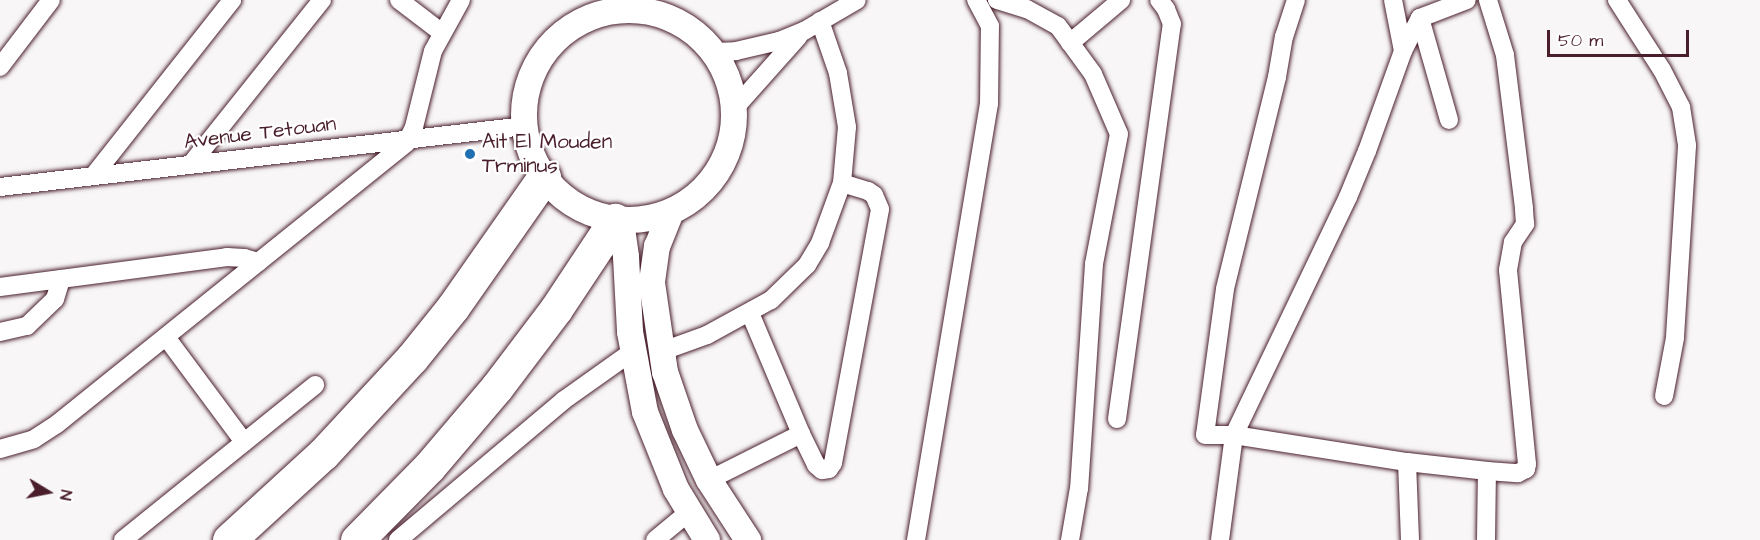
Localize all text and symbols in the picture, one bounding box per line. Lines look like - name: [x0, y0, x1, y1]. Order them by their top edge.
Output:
- scale bar: [1550, 18, 1692, 56]
- text: 50 m: [1558, 28, 1603, 53]
- street label: Avenue Tetouan: [182, 111, 338, 155]
- place label: Ait El Mouden Trminus: [482, 129, 612, 179]
- marker: Ait El Mouden Trminus: [463, 147, 477, 161]
- north arrow: [18, 462, 78, 522]
- text: N: [54, 488, 77, 502]

